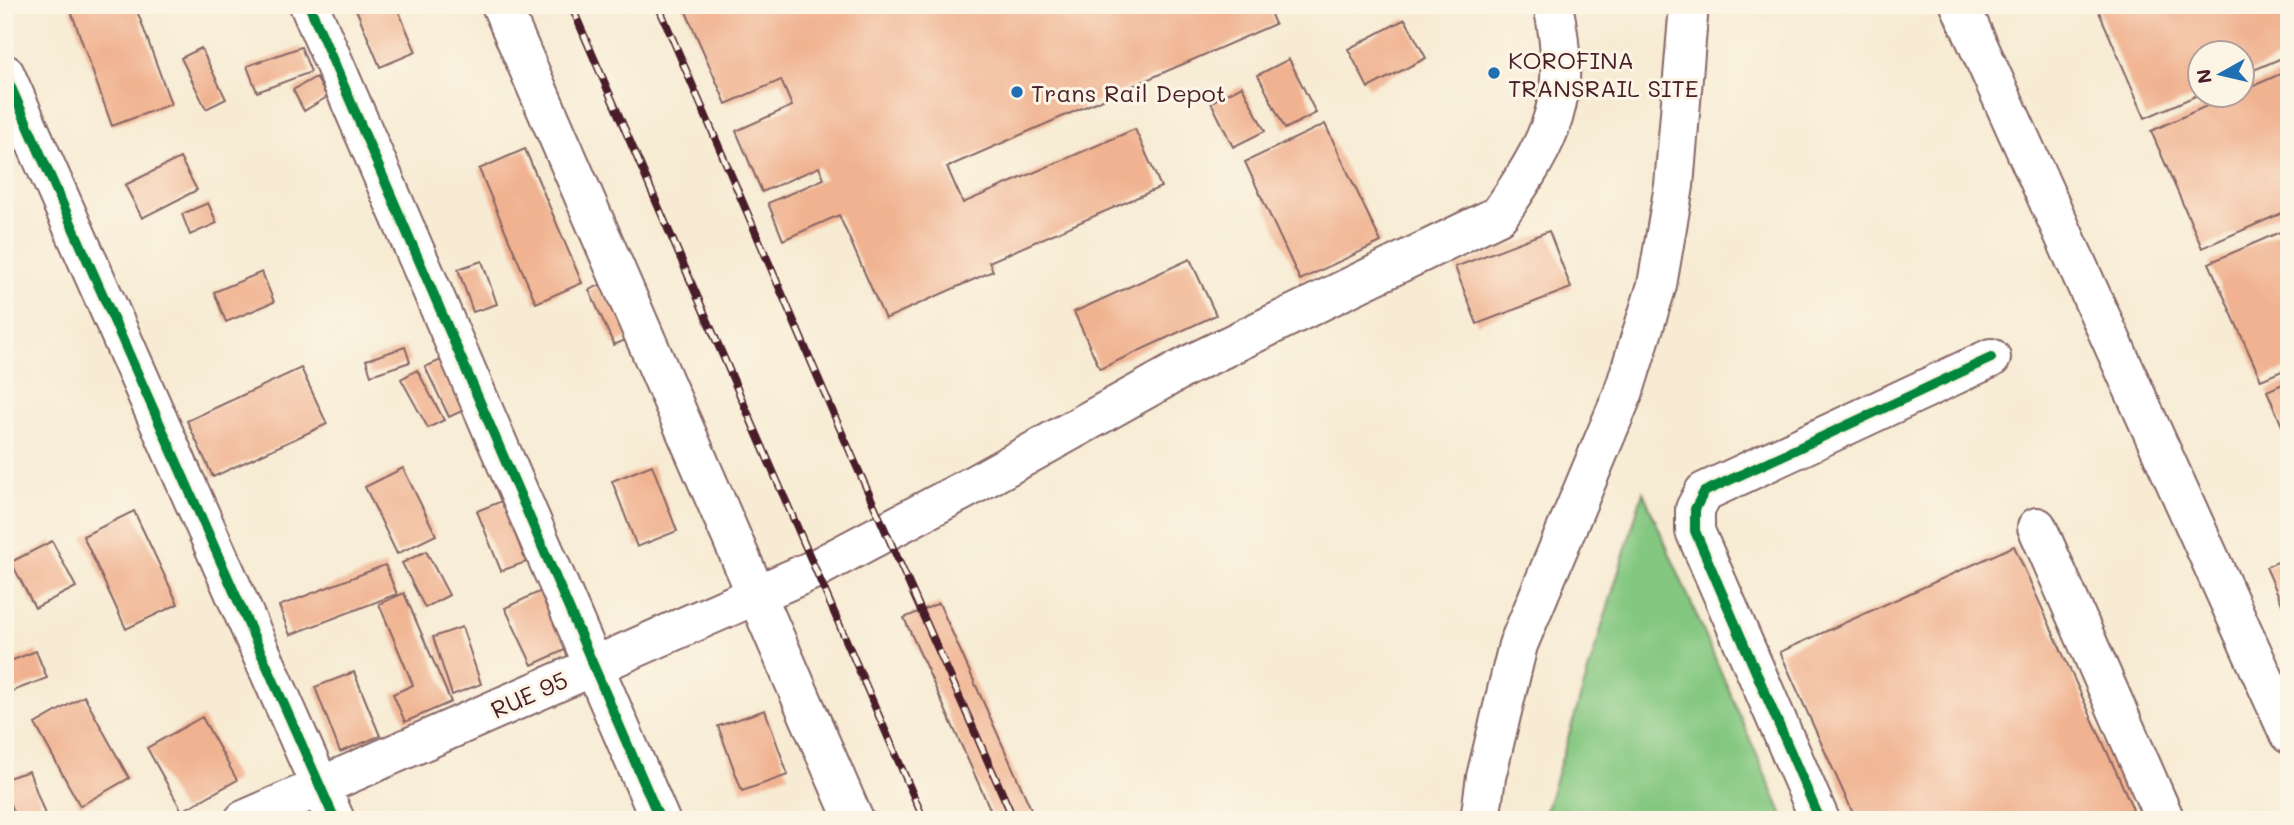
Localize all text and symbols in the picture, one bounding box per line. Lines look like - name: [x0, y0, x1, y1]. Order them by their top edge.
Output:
- north arrow: [2186, 38, 2256, 108]
- place label: KOROFINA TRANSRAIL SITE: [1508, 44, 1699, 103]
- marker: KOROFINA TRANSRAIL SITE: [1486, 65, 1502, 81]
- text: N: [2190, 68, 2217, 85]
- place label: Trans Rail Depot: [1031, 77, 1226, 108]
- marker: Trans Rail Depot: [1009, 84, 1025, 100]
- street label: RUE 95: [486, 663, 572, 725]

